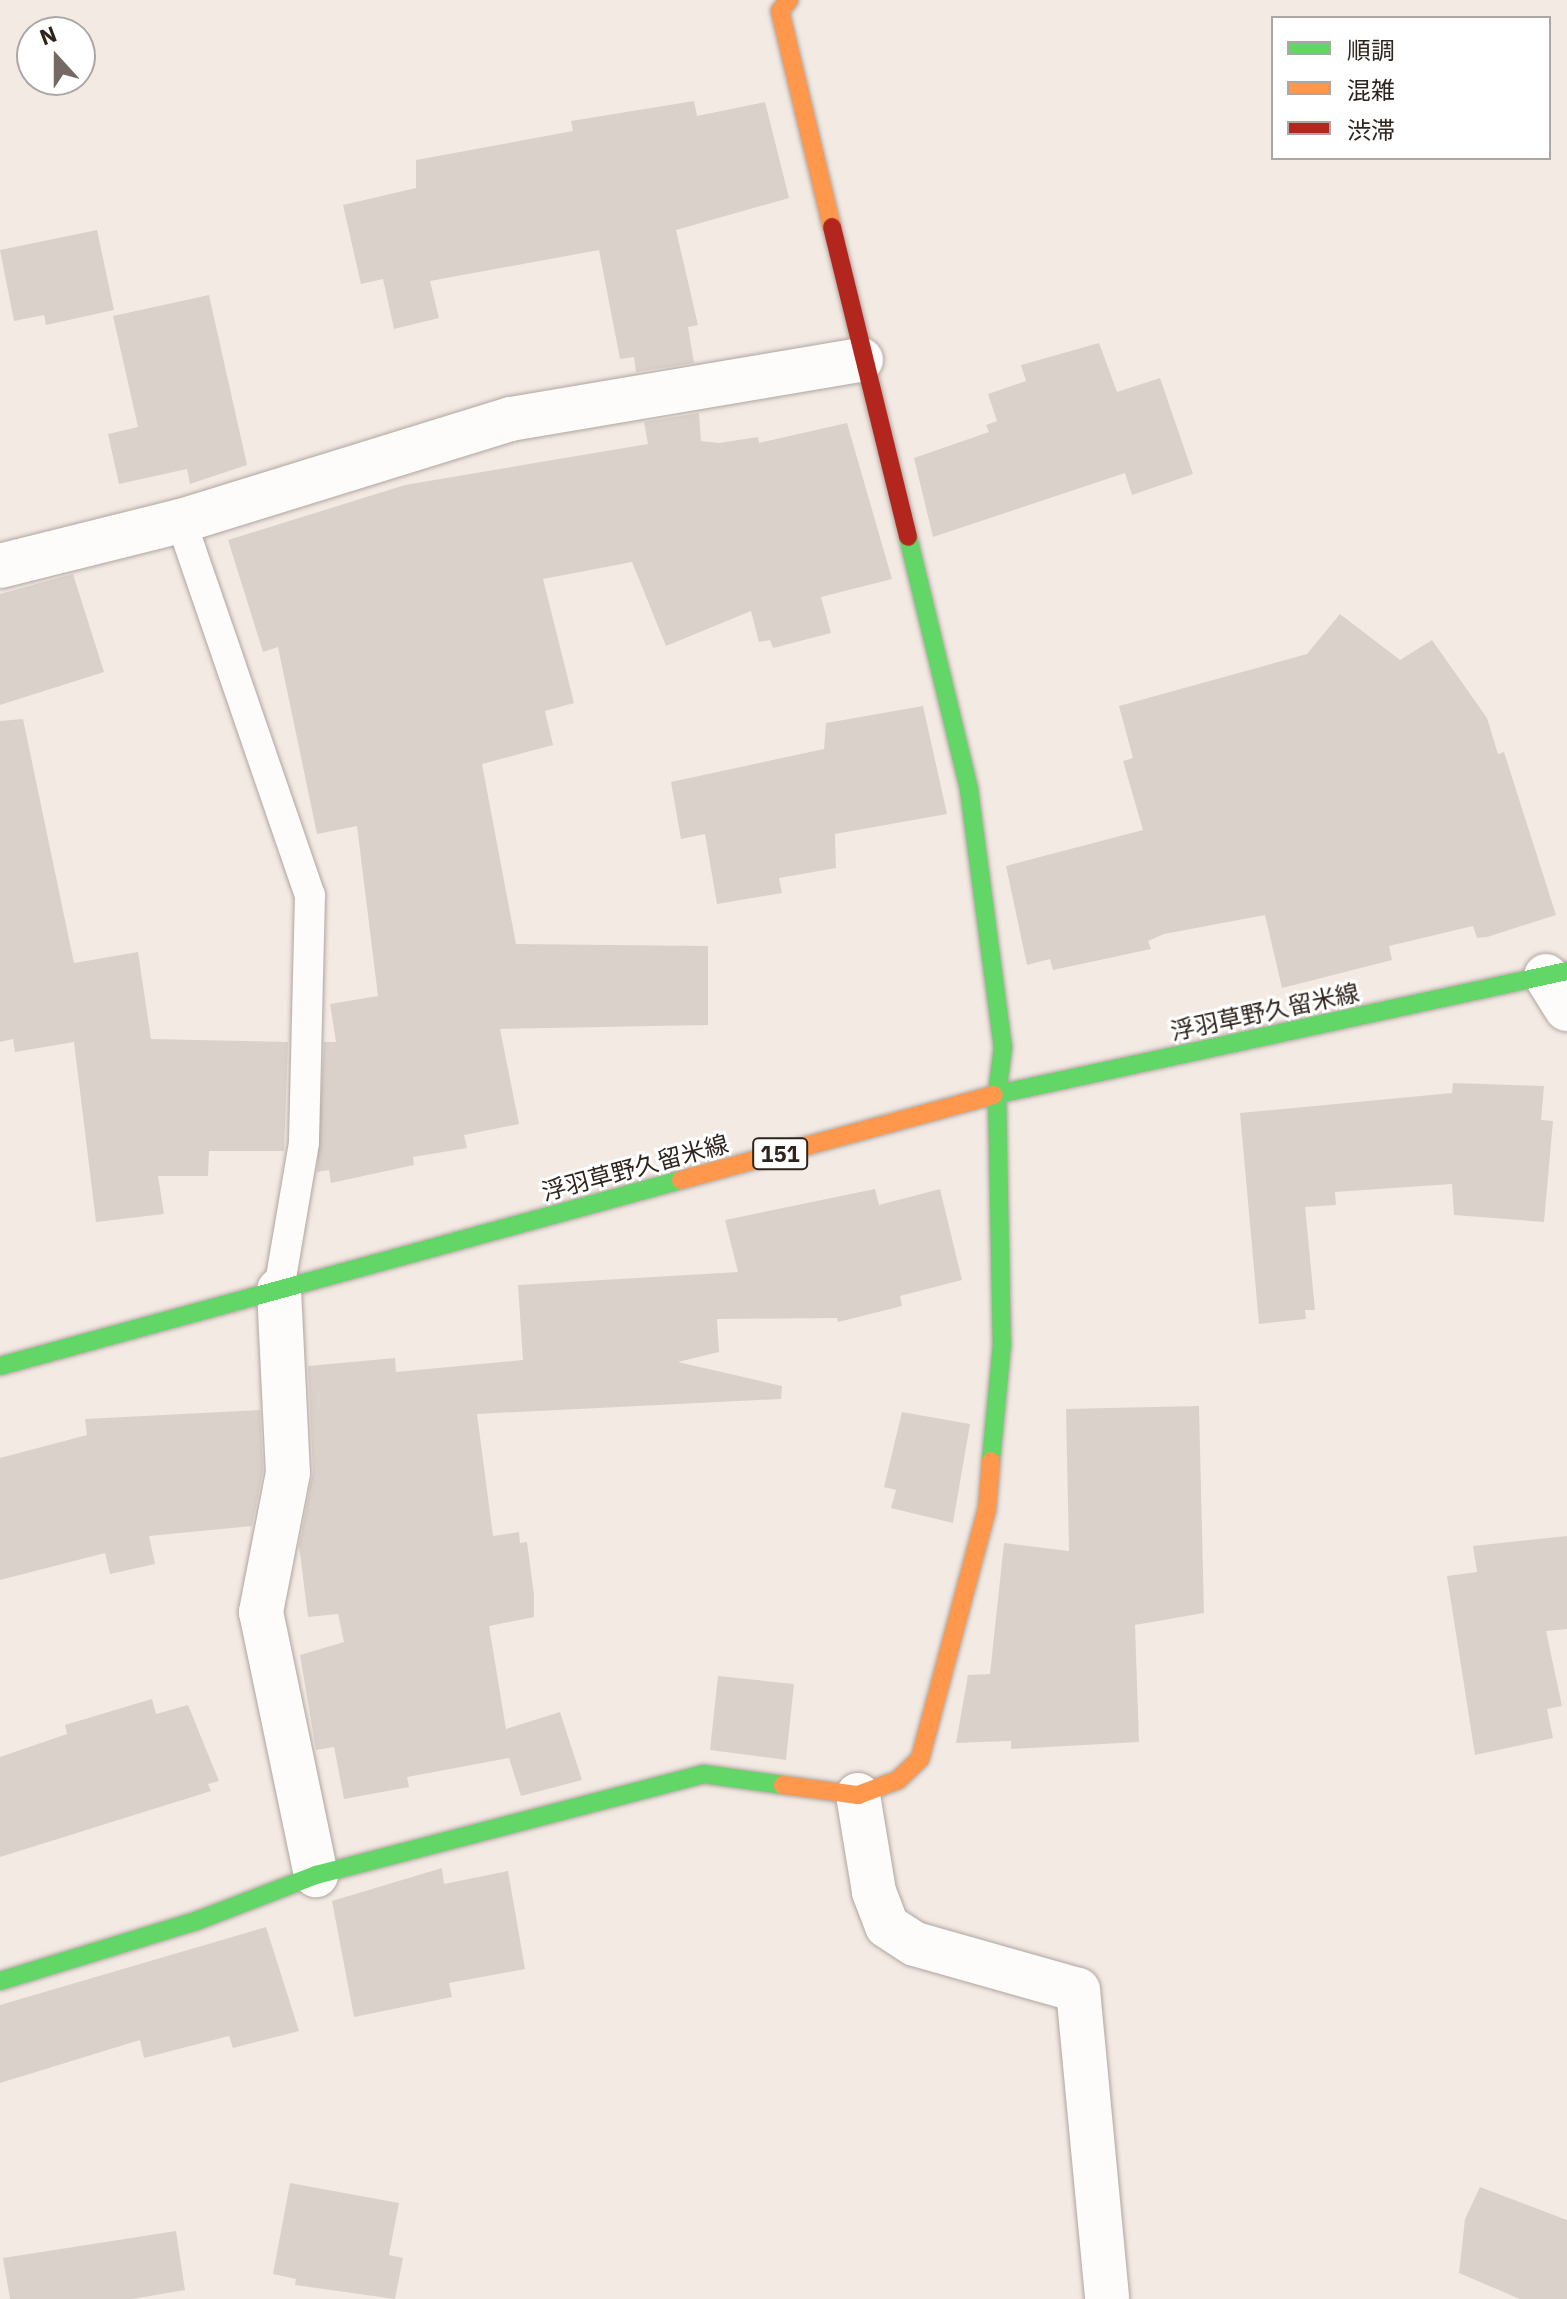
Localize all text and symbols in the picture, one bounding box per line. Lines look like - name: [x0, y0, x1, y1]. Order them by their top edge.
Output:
- north arrow: [16, 16, 96, 96]
- legend: [1271, 16, 1551, 160]
- text: N: [35, 19, 61, 51]
- text: 順調: [1347, 34, 1395, 66]
- text: 混雑: [1347, 74, 1395, 106]
- text: 渋滞: [1347, 114, 1395, 146]
- street label: 浮羽草野久留米線: [1168, 978, 1362, 1046]
- street label: 浮羽草野久留米線: [539, 1129, 731, 1207]
- road number: 151: [752, 1136, 808, 1172]

